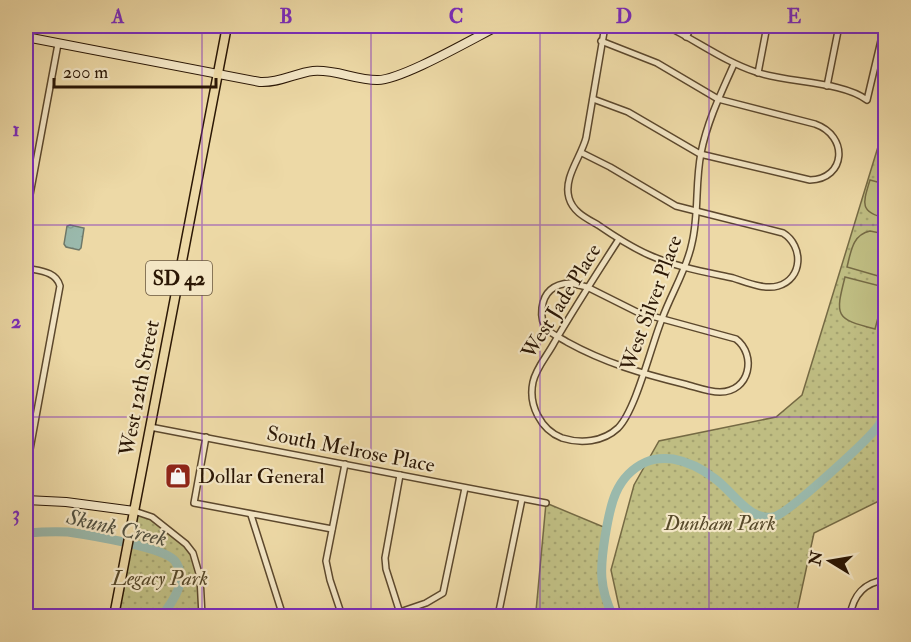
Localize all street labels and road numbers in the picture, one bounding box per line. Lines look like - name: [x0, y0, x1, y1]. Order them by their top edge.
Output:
- street label: West Silver Place: [614, 231, 689, 376]
- street label: West Jade Place: [515, 239, 608, 365]
- road number: SD 42: [146, 261, 212, 295]
- street label: West 12th Street: [113, 318, 166, 459]
- street label: South Melrose Place: [265, 420, 438, 479]

